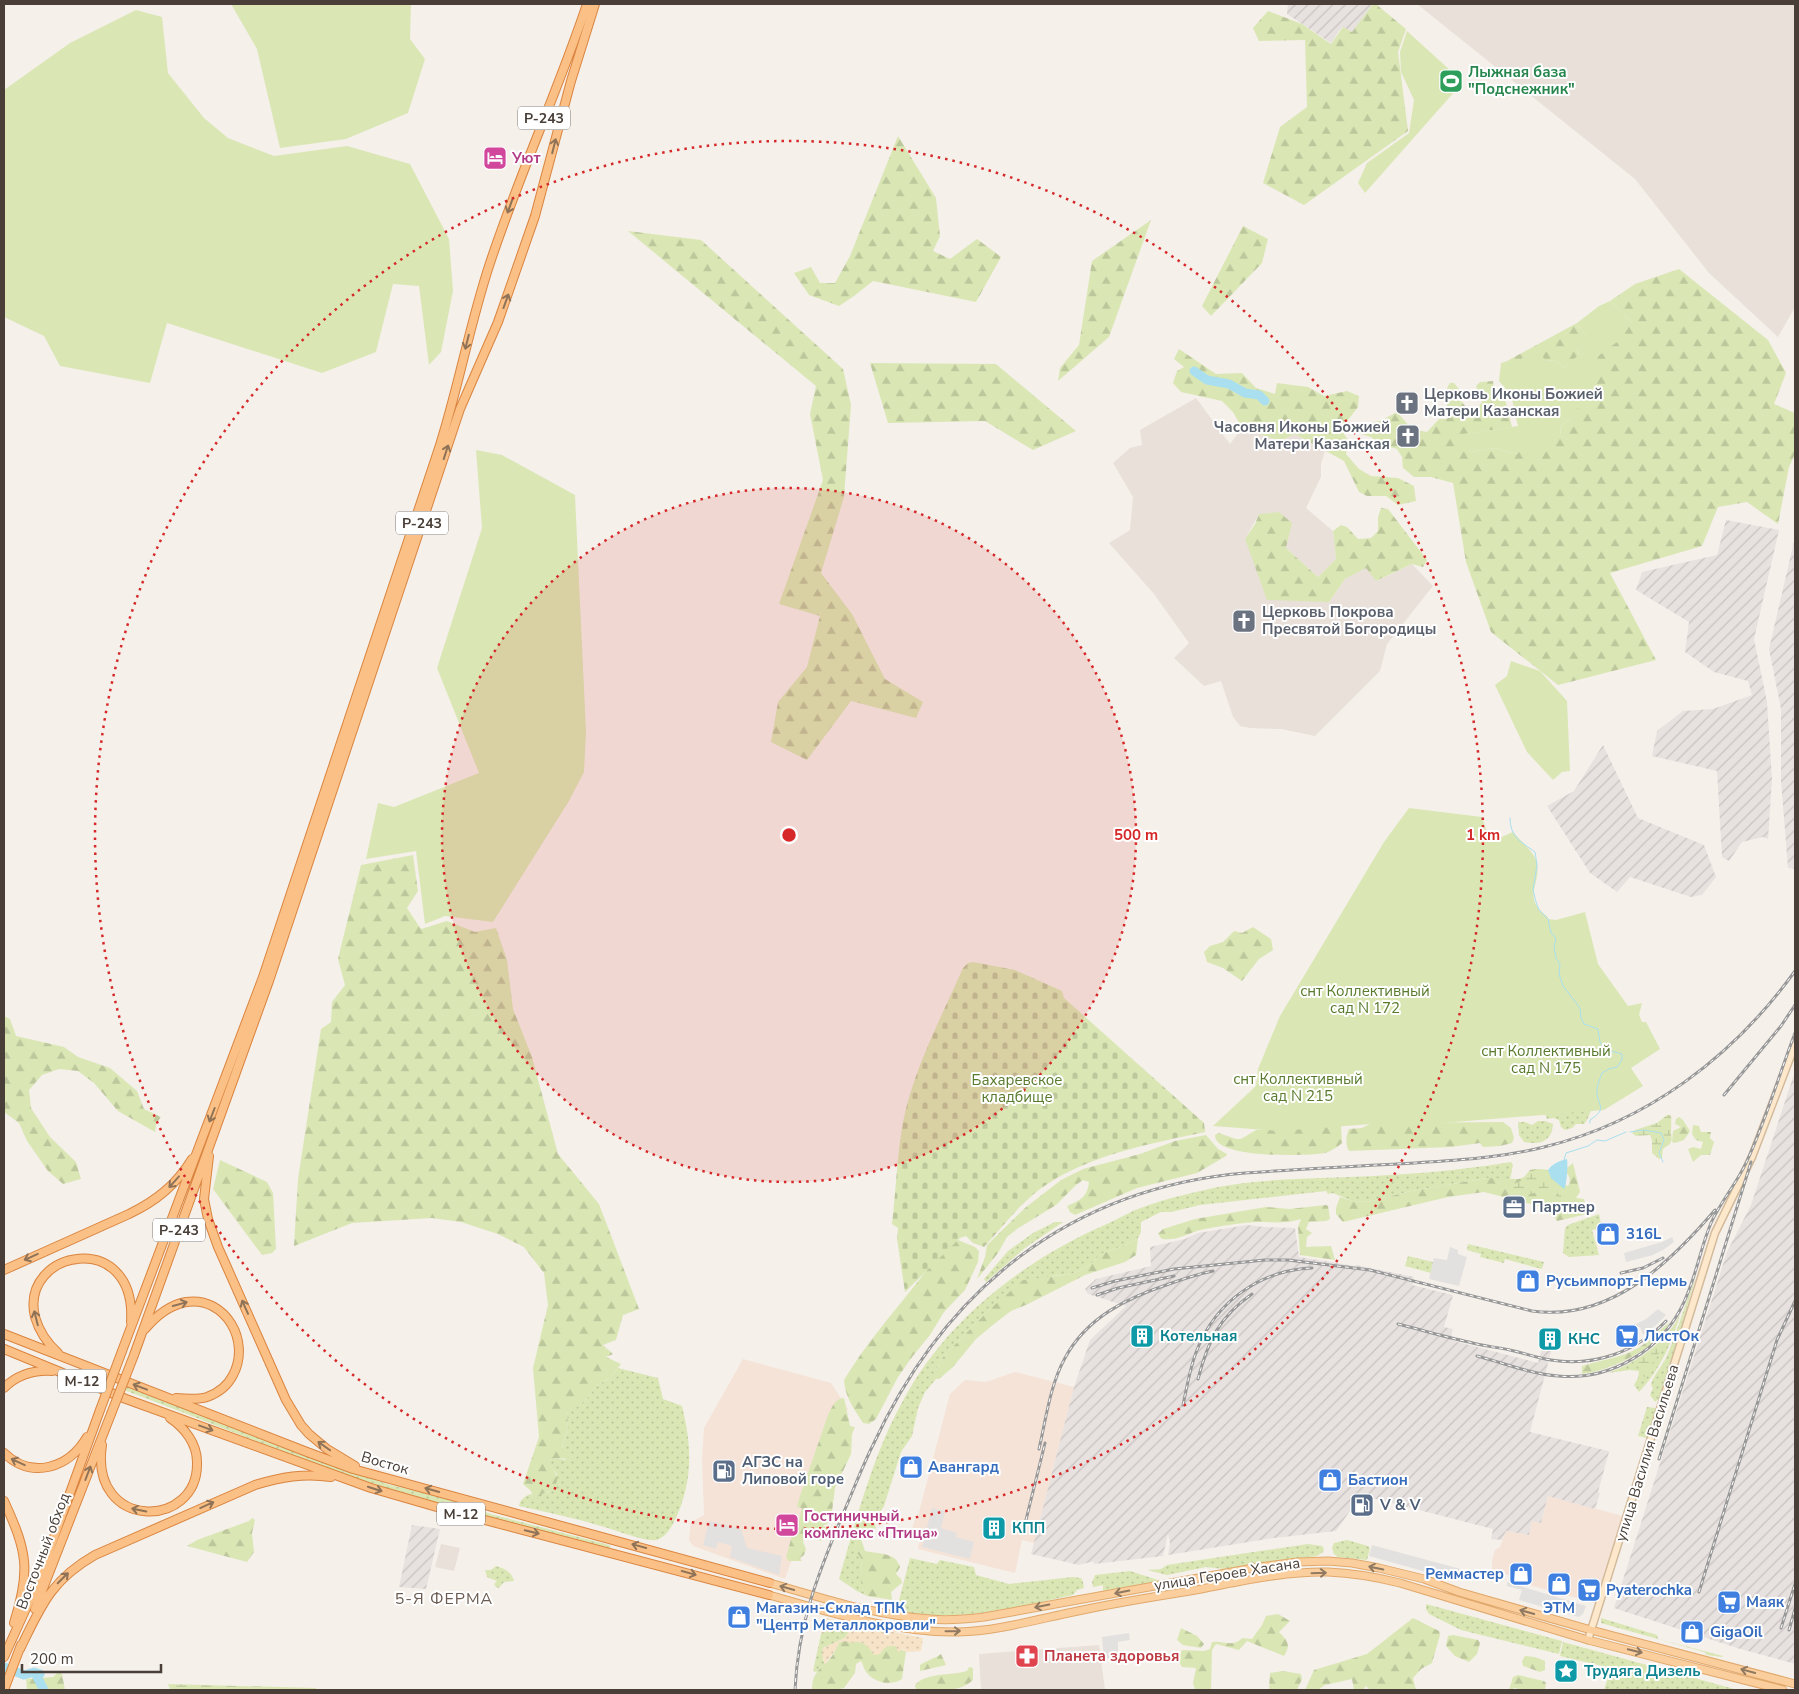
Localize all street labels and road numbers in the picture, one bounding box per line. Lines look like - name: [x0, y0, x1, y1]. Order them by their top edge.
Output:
- road number: Р-243: [518, 106, 570, 130]
- road number: Р-243: [396, 512, 448, 534]
- road number: Р-243: [153, 1218, 205, 1242]
- street label: улица Василия Васильева: [1611, 1362, 1683, 1544]
- road number: М-12: [58, 1370, 106, 1392]
- street label: Восток: [359, 1447, 411, 1479]
- street label: Восточный обход: [12, 1490, 75, 1612]
- road number: М-12: [437, 1502, 485, 1526]
- street label: улица Героев Хасана: [1153, 1553, 1301, 1595]

